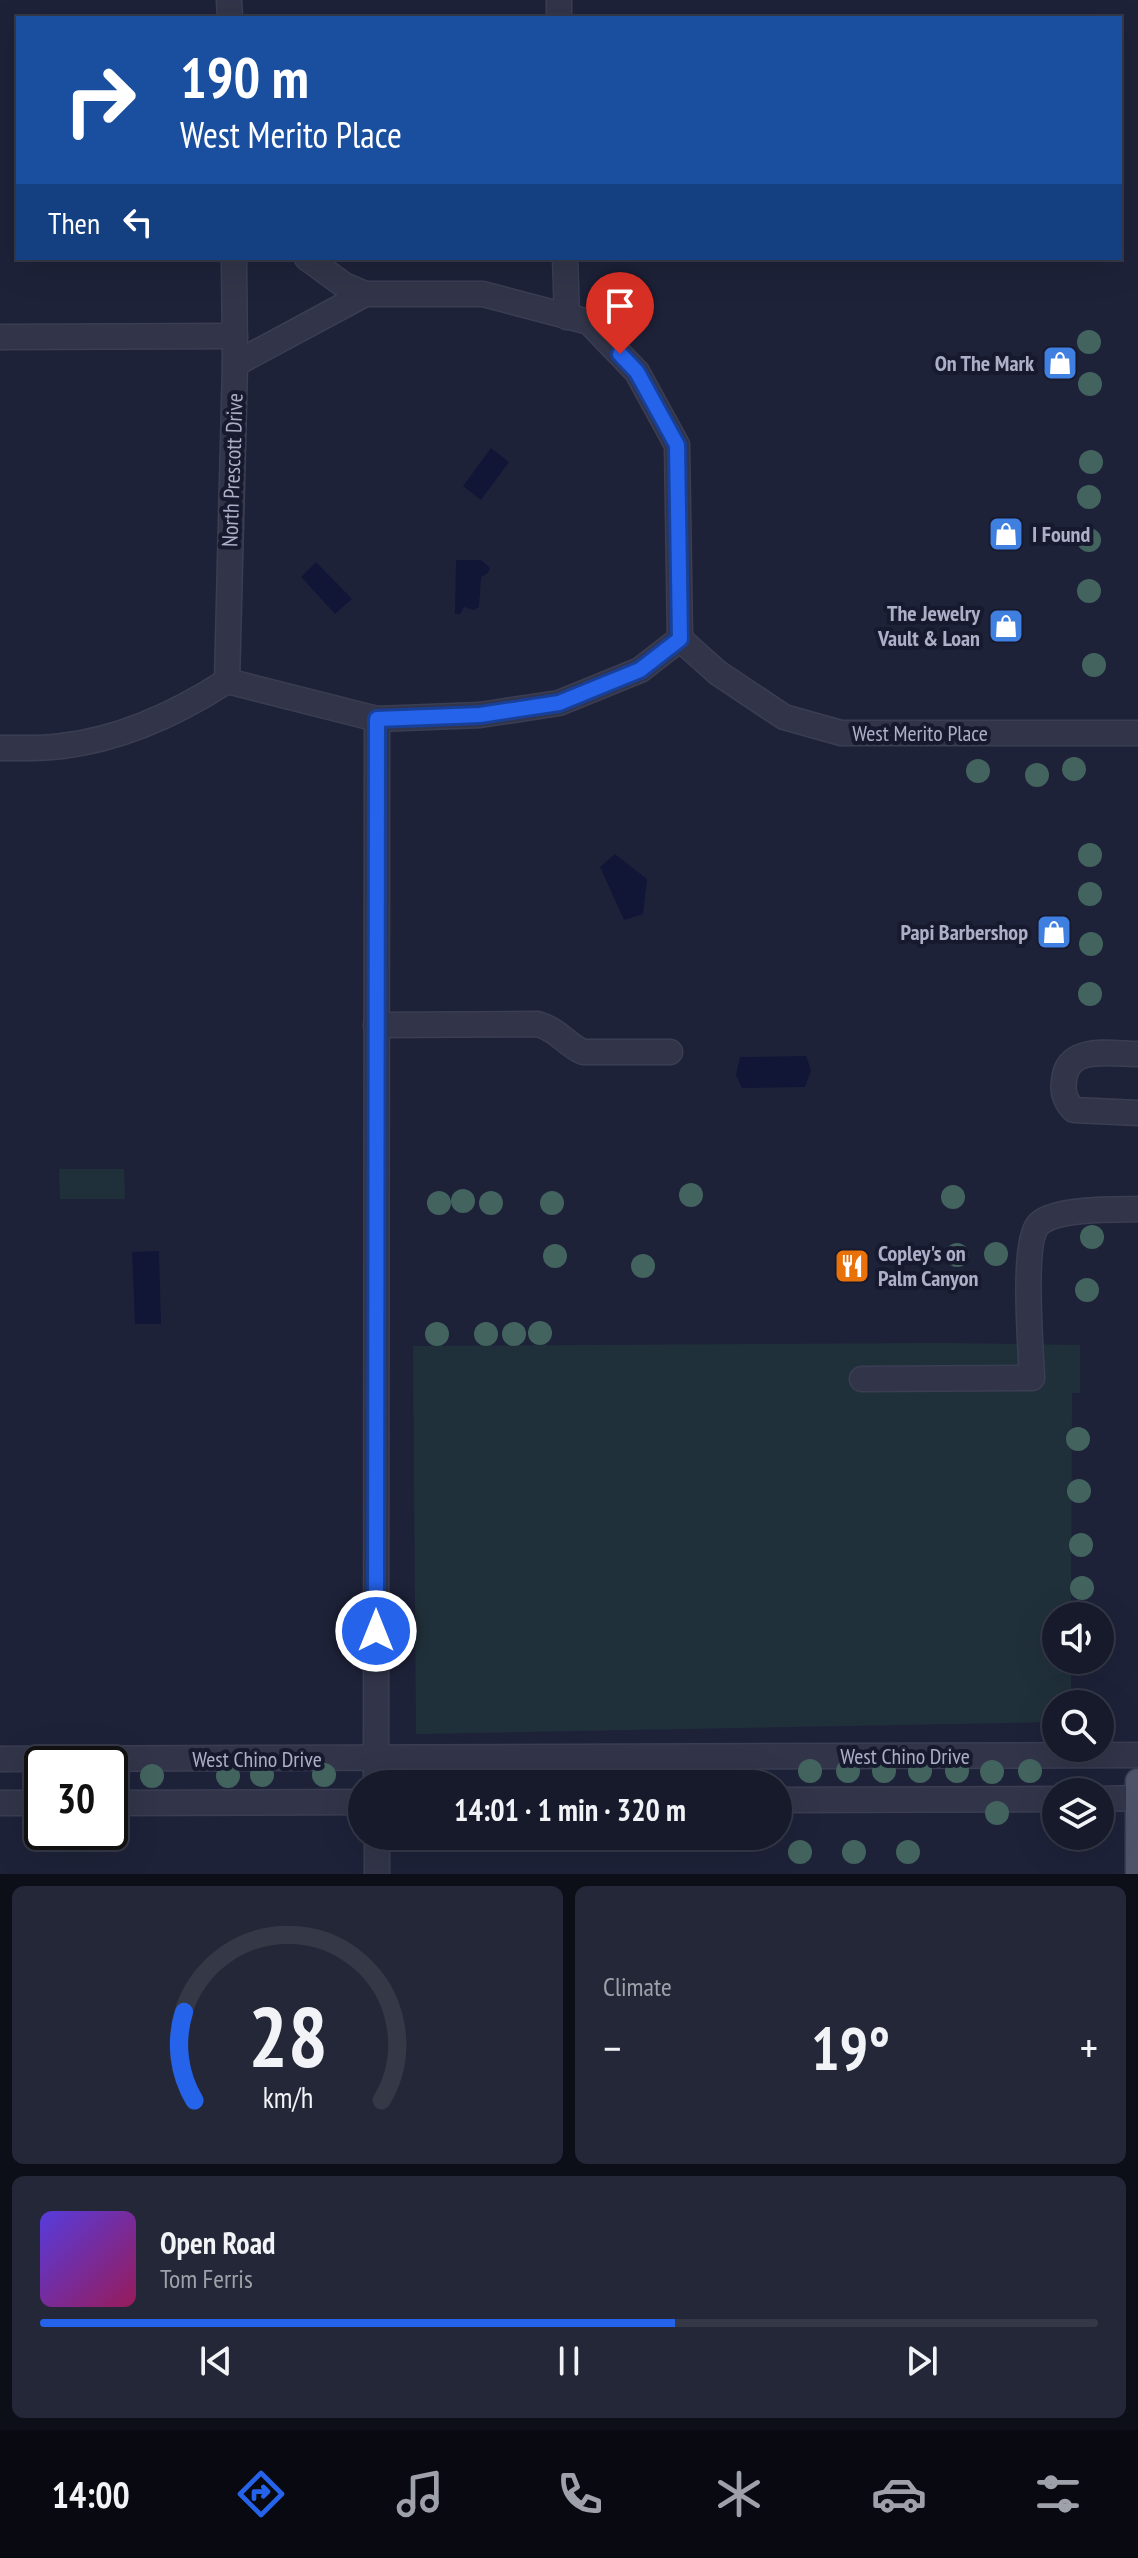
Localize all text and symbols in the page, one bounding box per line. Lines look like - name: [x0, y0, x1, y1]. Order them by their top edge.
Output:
- text: 190 m: [180, 41, 309, 113]
- icon: right: [48, 48, 152, 152]
- text: West Merito Place: [180, 111, 402, 158]
- icon: left: [116, 200, 160, 244]
- text: Then: [48, 203, 100, 242]
- pin: [586, 272, 654, 354]
- icon: arrive: [598, 284, 642, 328]
- shop icon: On The Mark: [1041, 344, 1079, 382]
- place label: On The Mark: [935, 349, 1035, 377]
- street label: North Prescott Drive: [215, 393, 249, 547]
- shop icon: I Found: [987, 515, 1025, 553]
- place label: I Found: [1032, 520, 1090, 548]
- place label: The Jewelry Vault & Loan: [877, 599, 981, 652]
- shop icon: The Jewelry Vault & Loan: [987, 607, 1025, 645]
- street label: West Merito Place: [852, 719, 988, 747]
- shop icon: Papi Barbershop: [1035, 913, 1073, 951]
- place label: Papi Barbershop: [901, 918, 1028, 946]
- place label: Copley's on Palm Canyon: [878, 1239, 979, 1292]
- restaurant icon: Copley's on Palm Canyon: [833, 1247, 871, 1285]
- position arrow: [334, 1589, 418, 1673]
- map controls: [1042, 1602, 1114, 1850]
- button: sound: [1042, 1602, 1114, 1674]
- button: search: [1042, 1690, 1114, 1762]
- street label: West Chino Drive: [840, 1742, 970, 1770]
- street label: West Chino Drive: [192, 1745, 322, 1773]
- speed limit sign: 30: [24, 1746, 128, 1850]
- button: layers: [1042, 1778, 1114, 1850]
- text: 14:01 · 1 min · 320 m: [454, 1790, 686, 1829]
- text: Climate: [603, 1970, 672, 2003]
- text: 28: [248, 1982, 327, 2090]
- text: 19°: [811, 2009, 890, 2087]
- text: −: [603, 2019, 621, 2076]
- text: +: [1080, 2019, 1098, 2076]
- text: km/h: [262, 2079, 313, 2116]
- text: Open Road: [160, 2223, 275, 2262]
- text: Tom Ferris: [160, 2262, 253, 2295]
- icon: previous: [194, 2339, 238, 2383]
- icon: pause: [547, 2339, 591, 2383]
- icon: next: [900, 2339, 944, 2383]
- icon: directions: [233, 2466, 289, 2522]
- icon: music: [392, 2466, 448, 2522]
- icon: phone: [552, 2466, 608, 2522]
- icon: climate: [711, 2466, 767, 2522]
- icon: car: [871, 2466, 927, 2522]
- icon: filters: [1030, 2466, 1086, 2522]
- text: 14:00: [52, 2471, 130, 2518]

